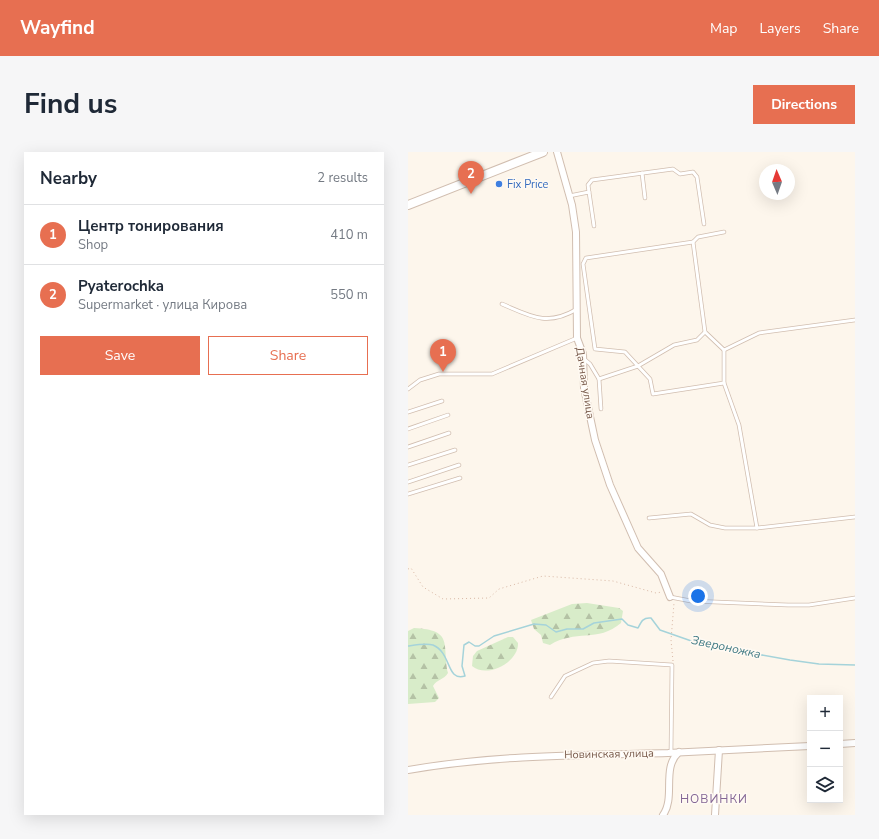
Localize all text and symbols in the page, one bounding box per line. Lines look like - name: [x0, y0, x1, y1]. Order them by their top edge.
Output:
- text: Wayfind: [20, 15, 95, 41]
- text: Map: [710, 19, 737, 38]
- text: Layers: [759, 19, 801, 38]
- text: Share: [823, 19, 859, 38]
- text: Find us: [24, 85, 118, 123]
- button: Directions: [753, 85, 855, 124]
- pin: 2: [458, 161, 484, 194]
- north arrow: [759, 164, 795, 200]
- text: Nearby: [40, 167, 97, 190]
- text: 2 results: [317, 169, 368, 187]
- place label: Fix Price: [507, 177, 549, 192]
- marker: Fix Price: [494, 179, 504, 189]
- text: Центр тонирования: [78, 216, 224, 236]
- text: 1: [49, 226, 57, 244]
- text: 410 m: [330, 226, 368, 244]
- text: Shop: [78, 236, 108, 254]
- text: Pyaterochka: [78, 276, 164, 296]
- text: 2: [49, 286, 57, 304]
- text: 550 m: [330, 286, 368, 304]
- text: Supermarket · улица Кирова: [78, 296, 247, 314]
- button: Save: [40, 336, 200, 375]
- button: Share: [208, 336, 368, 375]
- pin: 1: [430, 339, 456, 372]
- street label: Дачная улица: [572, 346, 598, 420]
- your location: [688, 586, 708, 606]
- water label: Звероножка: [690, 632, 762, 662]
- map controls: [807, 695, 843, 803]
- button: +: [807, 695, 843, 731]
- button: −: [807, 731, 843, 767]
- street label: Новинская улица: [564, 746, 654, 762]
- button: layers: [807, 767, 843, 803]
- district label: НОВИНКИ: [680, 791, 748, 807]

